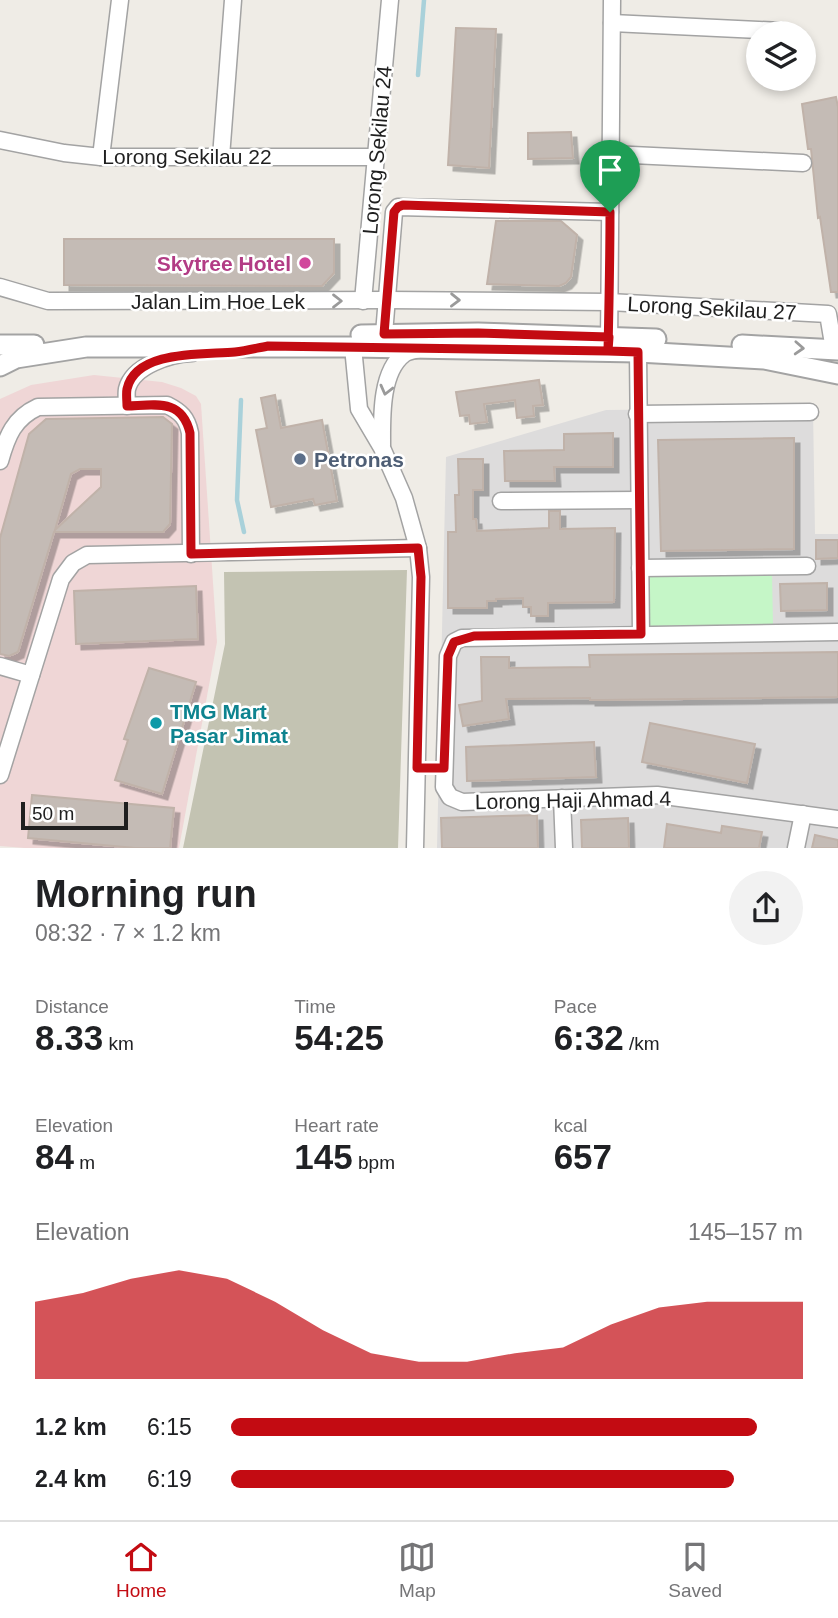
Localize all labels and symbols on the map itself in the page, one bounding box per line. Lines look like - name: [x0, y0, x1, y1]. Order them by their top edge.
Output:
- street label: Lorong Sekilau 24: [358, 64, 396, 235]
- pin: [580, 140, 640, 212]
- street label: Lorong Sekilau 22: [102, 145, 272, 168]
- place label: Skytree Hotel: [157, 252, 291, 275]
- marker: Skytree Hotel: [297, 255, 313, 271]
- street label: Jalan Lim Hoe Lek: [131, 290, 305, 313]
- street label: Lorong Sekilau 27: [627, 292, 797, 324]
- one-way arrow: [332, 293, 343, 309]
- one-way arrow: [450, 293, 461, 308]
- one-way arrow: [794, 340, 805, 355]
- one-way arrow: [380, 384, 394, 396]
- place label: Petronas: [314, 448, 404, 471]
- marker: Petronas: [292, 451, 308, 467]
- place label: TMG Mart Pasar Jimat: [170, 700, 288, 747]
- marker: TMG Mart Pasar Jimat: [148, 715, 164, 731]
- street label: Lorong Haji Ahmad 4: [475, 787, 672, 813]
- scale bar: [21, 799, 128, 831]

